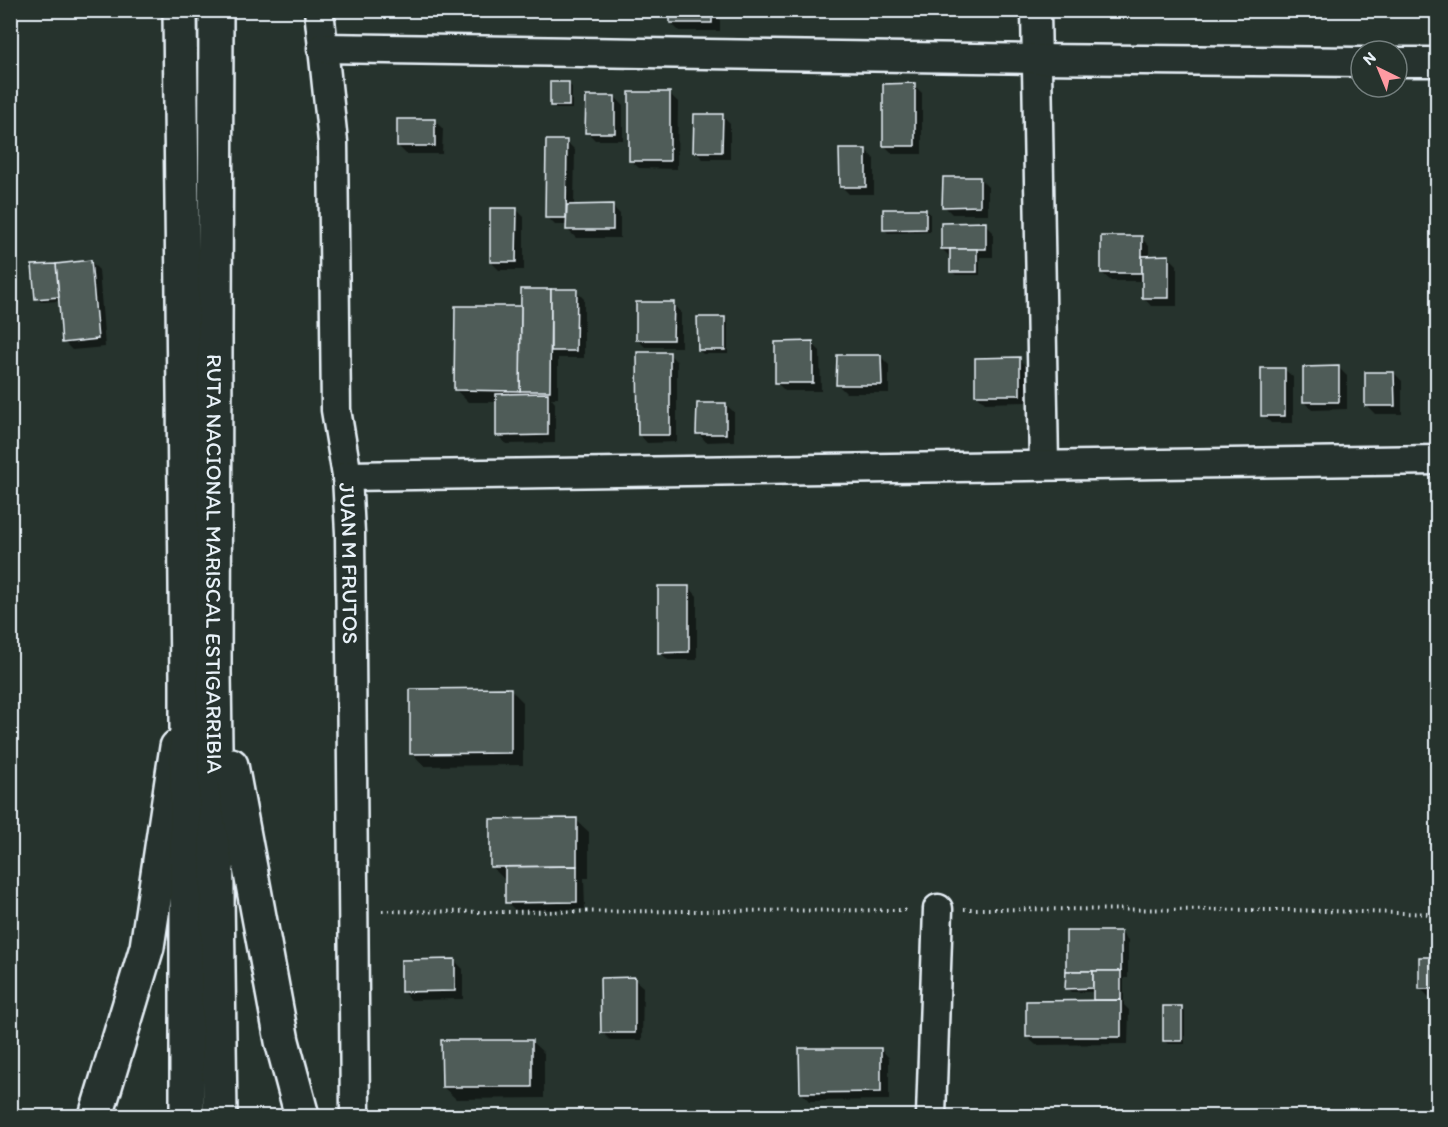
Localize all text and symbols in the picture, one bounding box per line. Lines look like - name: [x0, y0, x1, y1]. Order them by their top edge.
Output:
- north arrow: [1349, 39, 1409, 99]
- text: N: [1359, 48, 1380, 69]
- street label: RUTA NACIONAL MARISCAL ESTIGARRIBIA: [200, 354, 228, 774]
- street label: JUAN M FRUTOS: [333, 482, 364, 644]

